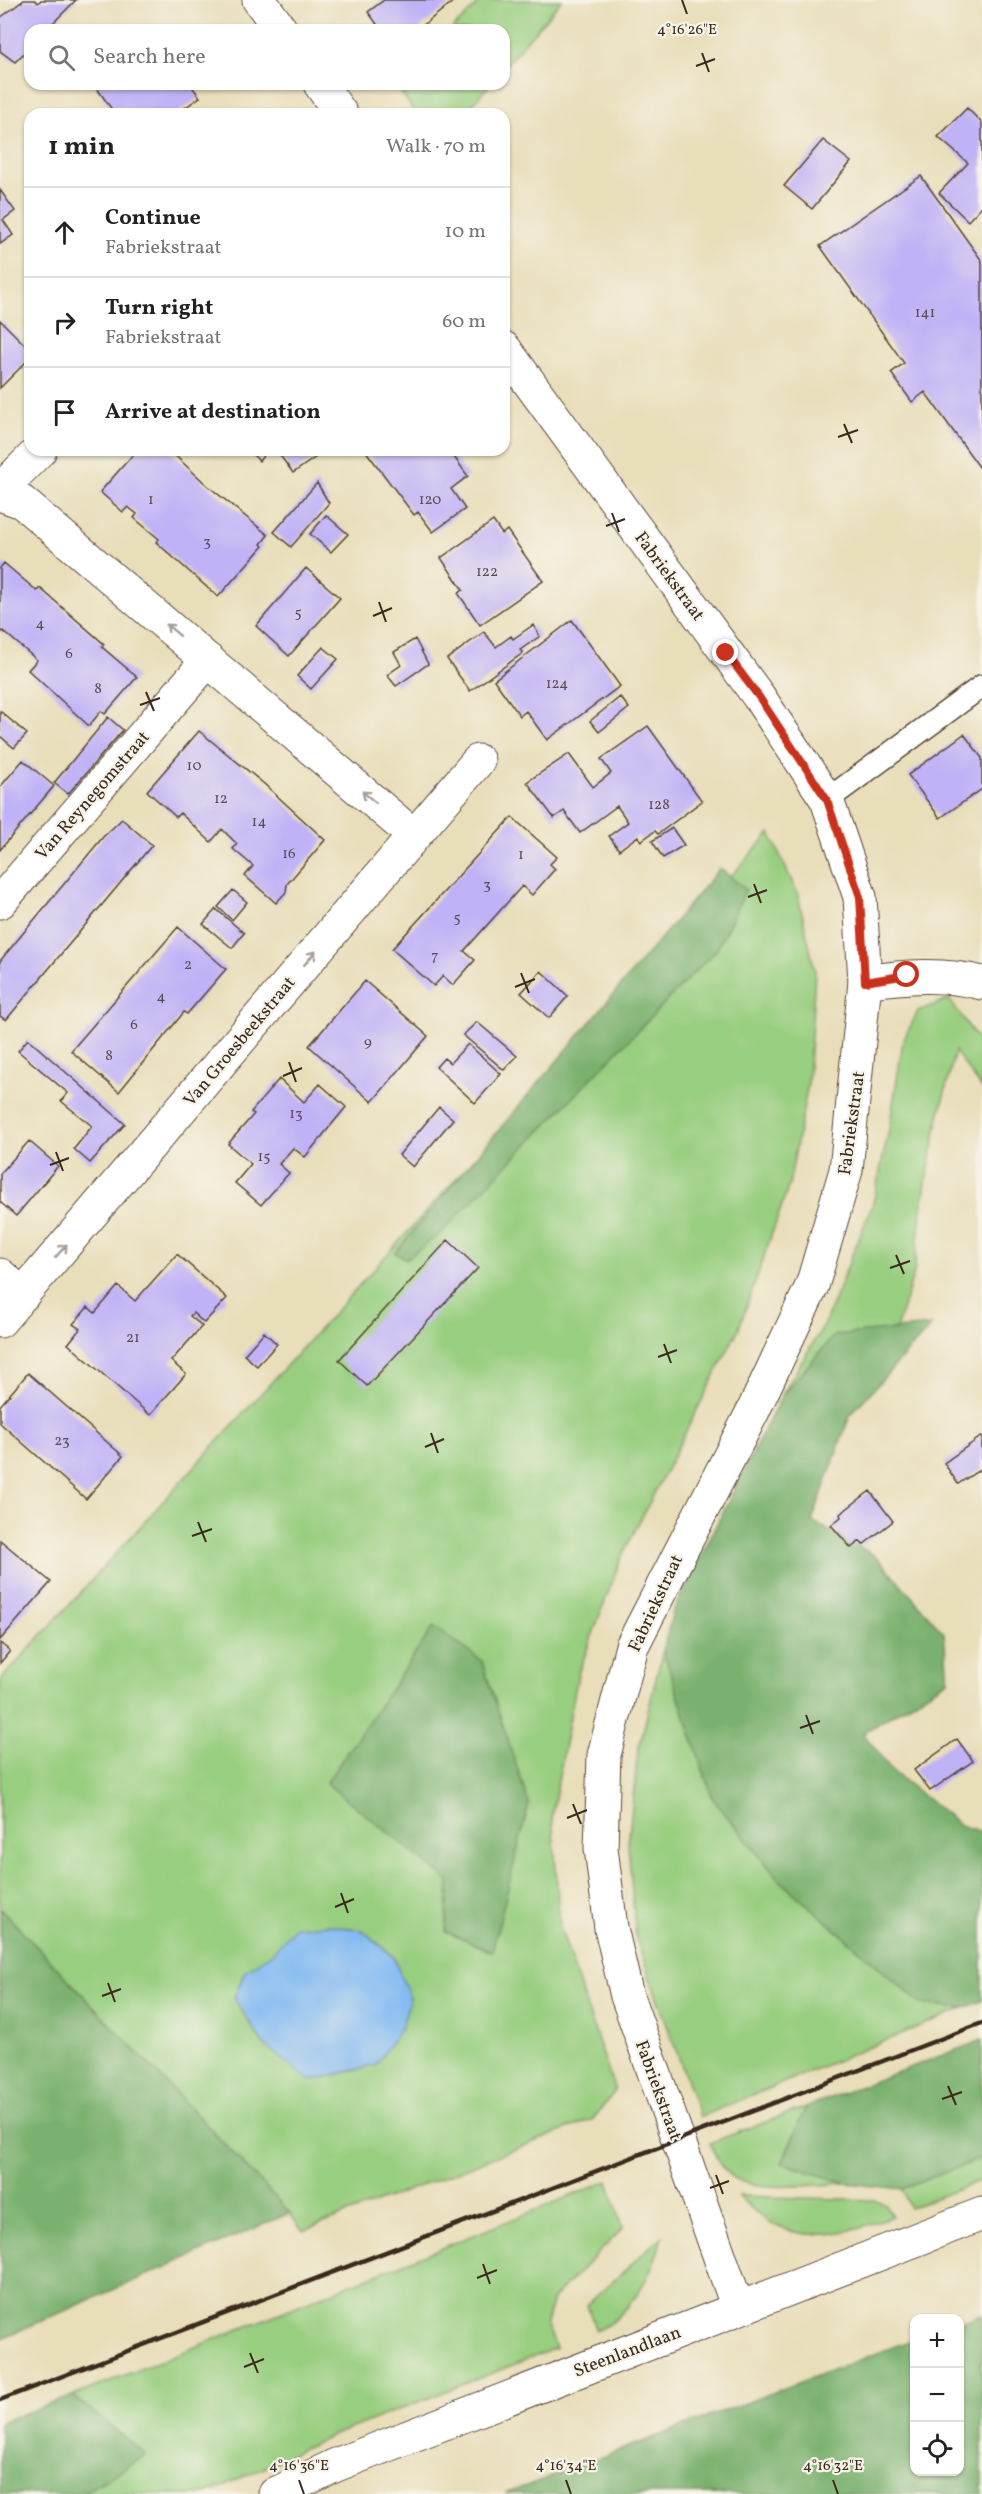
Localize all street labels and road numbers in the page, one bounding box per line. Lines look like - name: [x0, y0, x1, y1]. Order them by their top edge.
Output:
- street label: Fabriekstraat: [628, 527, 710, 627]
- street label: Van Reynegomstraat: [30, 726, 156, 866]
- street label: Van Groesbeekstraat: [178, 972, 302, 1112]
- street label: Fabriekstraat: [833, 1070, 872, 1177]
- street label: Fabriekstraat: [623, 1551, 690, 1656]
- street label: Fabriekstraat: [628, 2037, 687, 2144]
- street label: Steenlandlaan: [570, 2320, 685, 2384]

